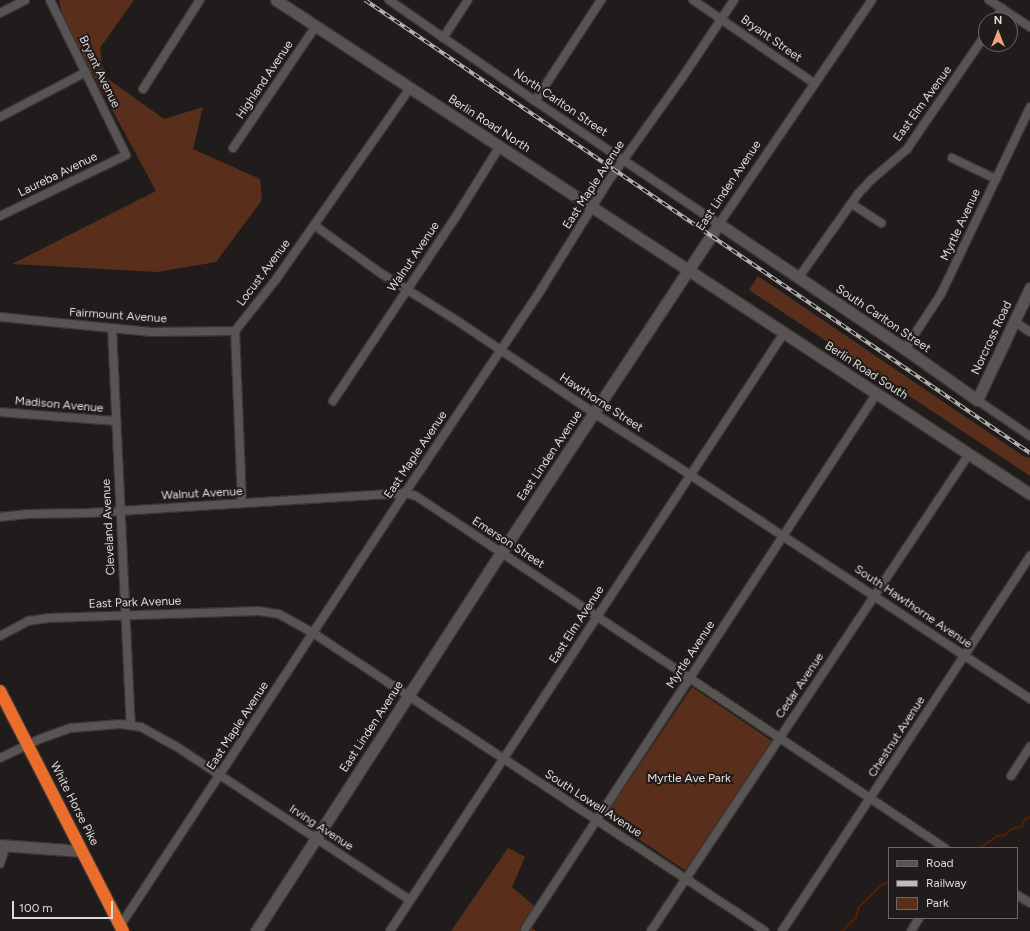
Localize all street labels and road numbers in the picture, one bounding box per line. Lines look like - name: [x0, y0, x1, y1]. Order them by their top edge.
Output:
- street label: Bryant Street: [738, 13, 804, 65]
- street label: Bryant Avenue: [75, 34, 123, 110]
- street label: Highland Avenue: [233, 38, 297, 122]
- street label: East Elm Avenue: [891, 63, 955, 145]
- street label: North Carlton Street: [510, 66, 610, 140]
- street label: Berlin Road North: [445, 92, 533, 156]
- street label: East Maple Avenue: [560, 138, 628, 232]
- street label: East Linden Avenue: [693, 138, 765, 234]
- street label: Laureba Avenue: [16, 150, 100, 200]
- street label: Myrtle Avenue: [938, 187, 984, 263]
- street label: Walnut Avenue: [385, 219, 443, 295]
- street label: Locust Avenue: [234, 237, 294, 309]
- street label: South Carlton Street: [833, 282, 933, 356]
- street label: Norcross Road: [969, 299, 1015, 377]
- street label: Fairmount Avenue: [69, 305, 167, 327]
- street label: Berlin Road South: [822, 339, 910, 403]
- street label: Hawthorne Street: [557, 371, 645, 435]
- street label: Madison Avenue: [14, 394, 104, 416]
- street label: East Linden Avenue: [514, 408, 586, 504]
- street label: East Maple Avenue: [381, 409, 451, 501]
- street label: Cleveland Avenue: [99, 479, 119, 575]
- street label: Walnut Avenue: [161, 485, 243, 503]
- street label: Emerson Street: [469, 514, 547, 572]
- street label: South Hawthorne Avenue: [851, 562, 975, 652]
- street label: East Elm Avenue: [547, 583, 607, 667]
- street label: East Park Avenue: [88, 594, 182, 612]
- street label: Myrtle Avenue: [664, 618, 718, 692]
- street label: Cedar Avenue: [773, 650, 827, 722]
- street label: East Maple Avenue: [204, 679, 272, 773]
- street label: East Linden Avenue: [337, 679, 407, 775]
- street label: Chestnut Avenue: [865, 694, 929, 780]
- street label: White Horse Pike: [47, 760, 101, 848]
- street label: South Lowell Avenue: [542, 767, 644, 841]
- street label: Irving Avenue: [286, 802, 356, 854]

